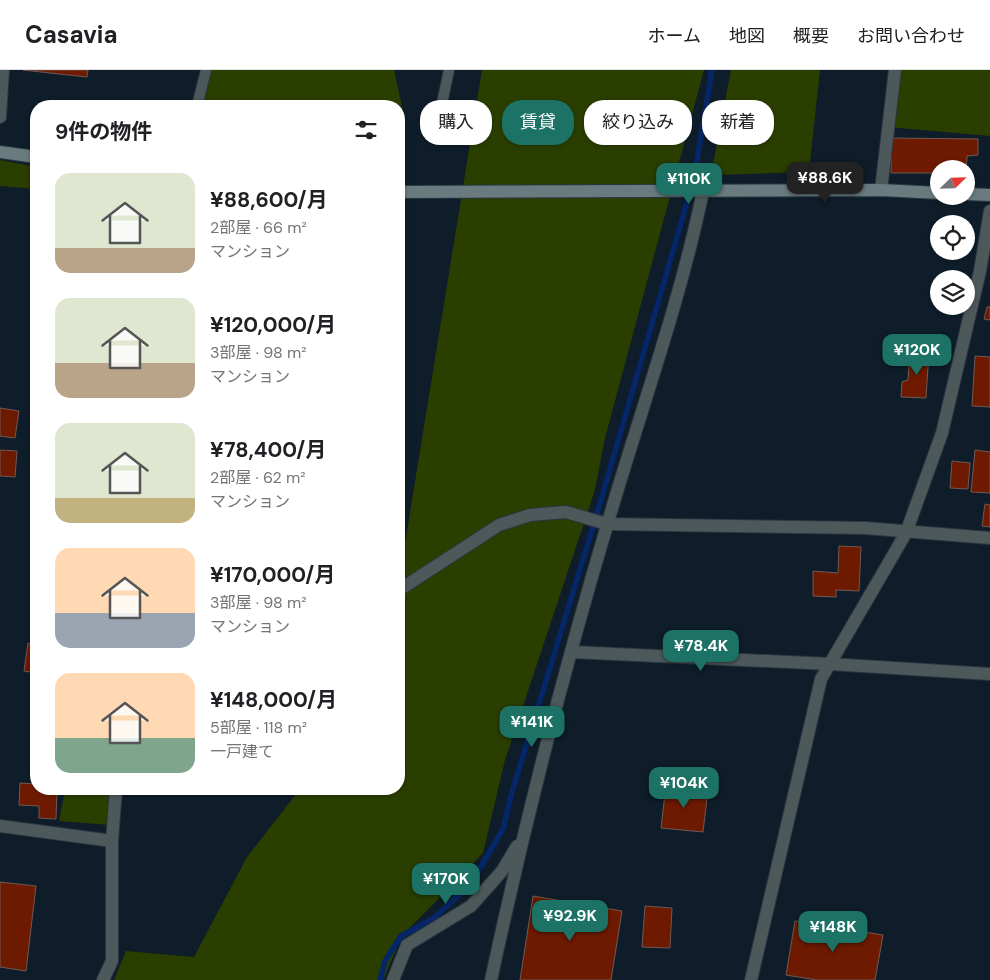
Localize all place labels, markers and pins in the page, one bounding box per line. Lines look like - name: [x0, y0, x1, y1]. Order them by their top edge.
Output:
- pin: ¥110K: [654, 162, 724, 205]
- pin: ¥88.6K: [784, 162, 866, 204]
- pin: ¥120K: [882, 334, 952, 376]
- pin: ¥78.4K: [660, 630, 742, 672]
- pin: ¥141K: [497, 706, 567, 748]
- pin: ¥104K: [649, 766, 719, 809]
- pin: ¥170K: [411, 862, 481, 905]
- pin: ¥92.9K: [529, 900, 611, 942]
- pin: ¥148K: [798, 910, 868, 953]

